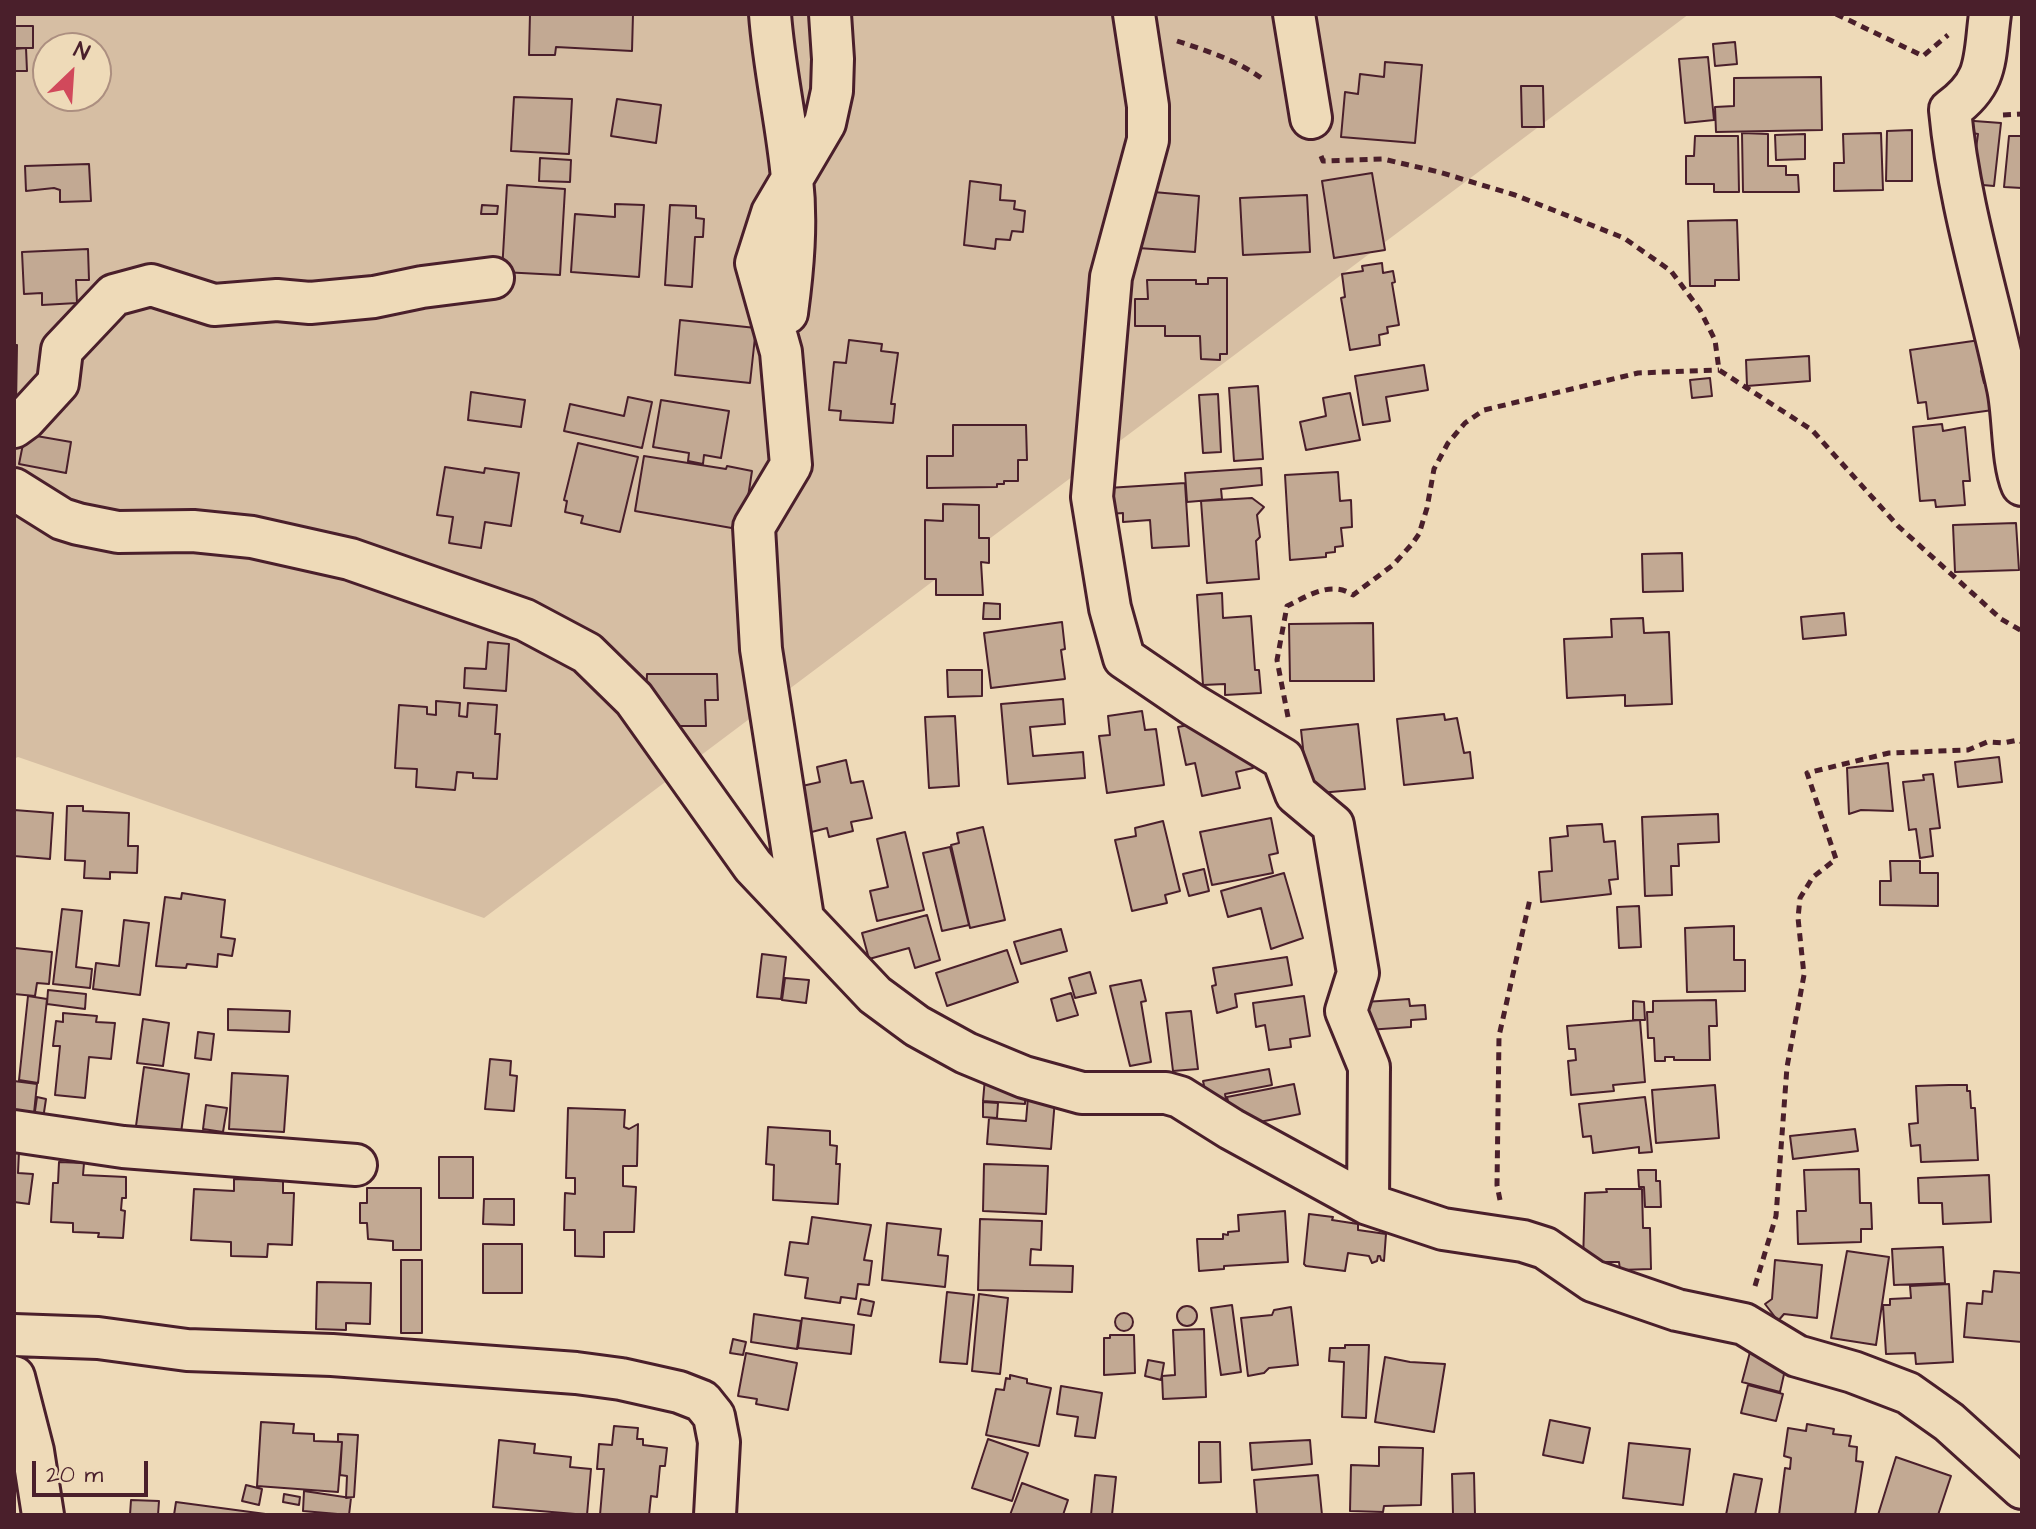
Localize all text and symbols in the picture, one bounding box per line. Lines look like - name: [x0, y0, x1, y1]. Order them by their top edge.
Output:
- north arrow: [32, 32, 112, 112]
- text: N: [69, 35, 94, 69]
- scale bar: [36, 1445, 152, 1495]
- text: 20 m: [46, 1458, 103, 1492]

